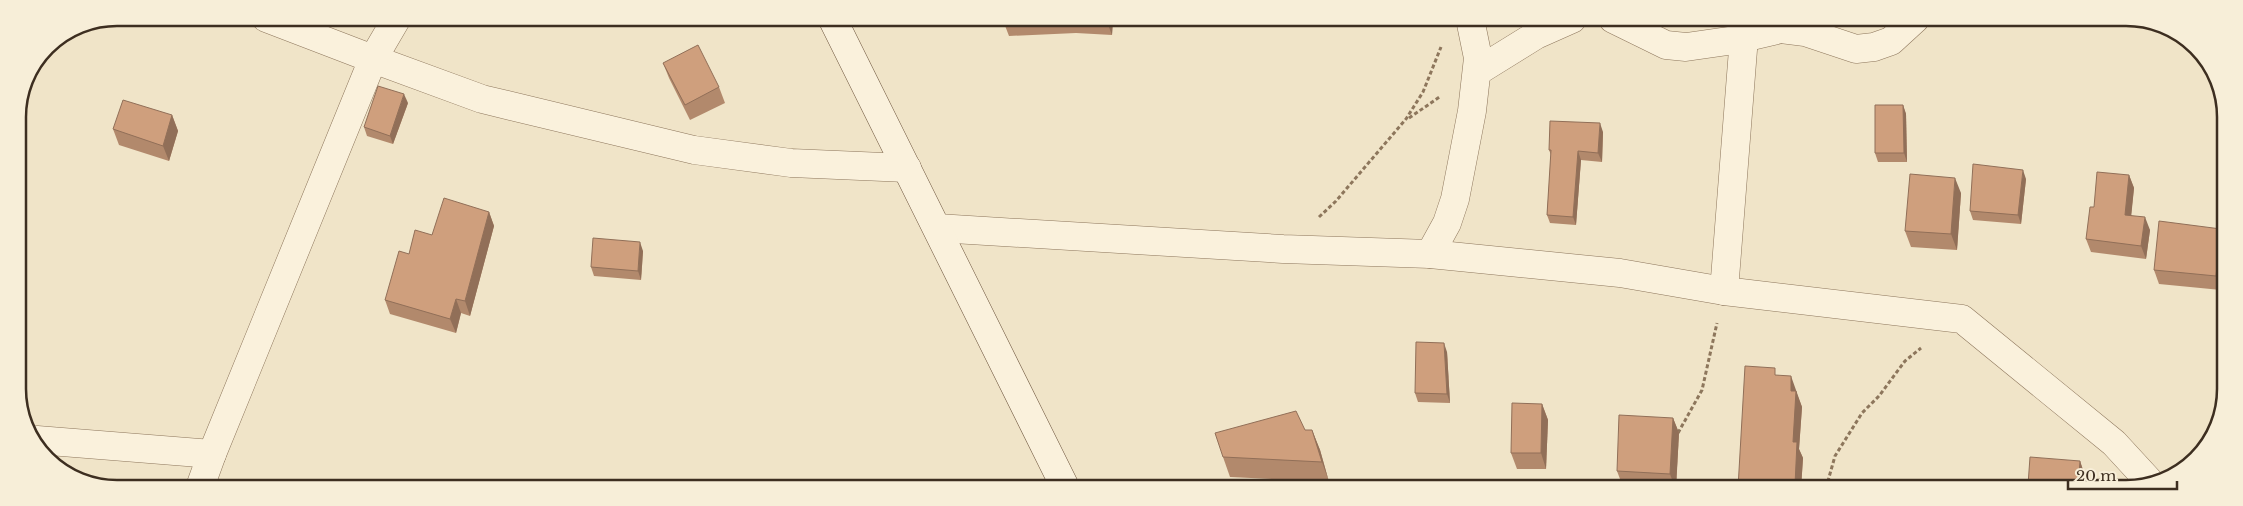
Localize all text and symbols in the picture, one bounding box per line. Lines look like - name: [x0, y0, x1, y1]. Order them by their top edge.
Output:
- scale bar: [2068, 458, 2177, 490]
- text: 20 m: [2076, 466, 2116, 485]

